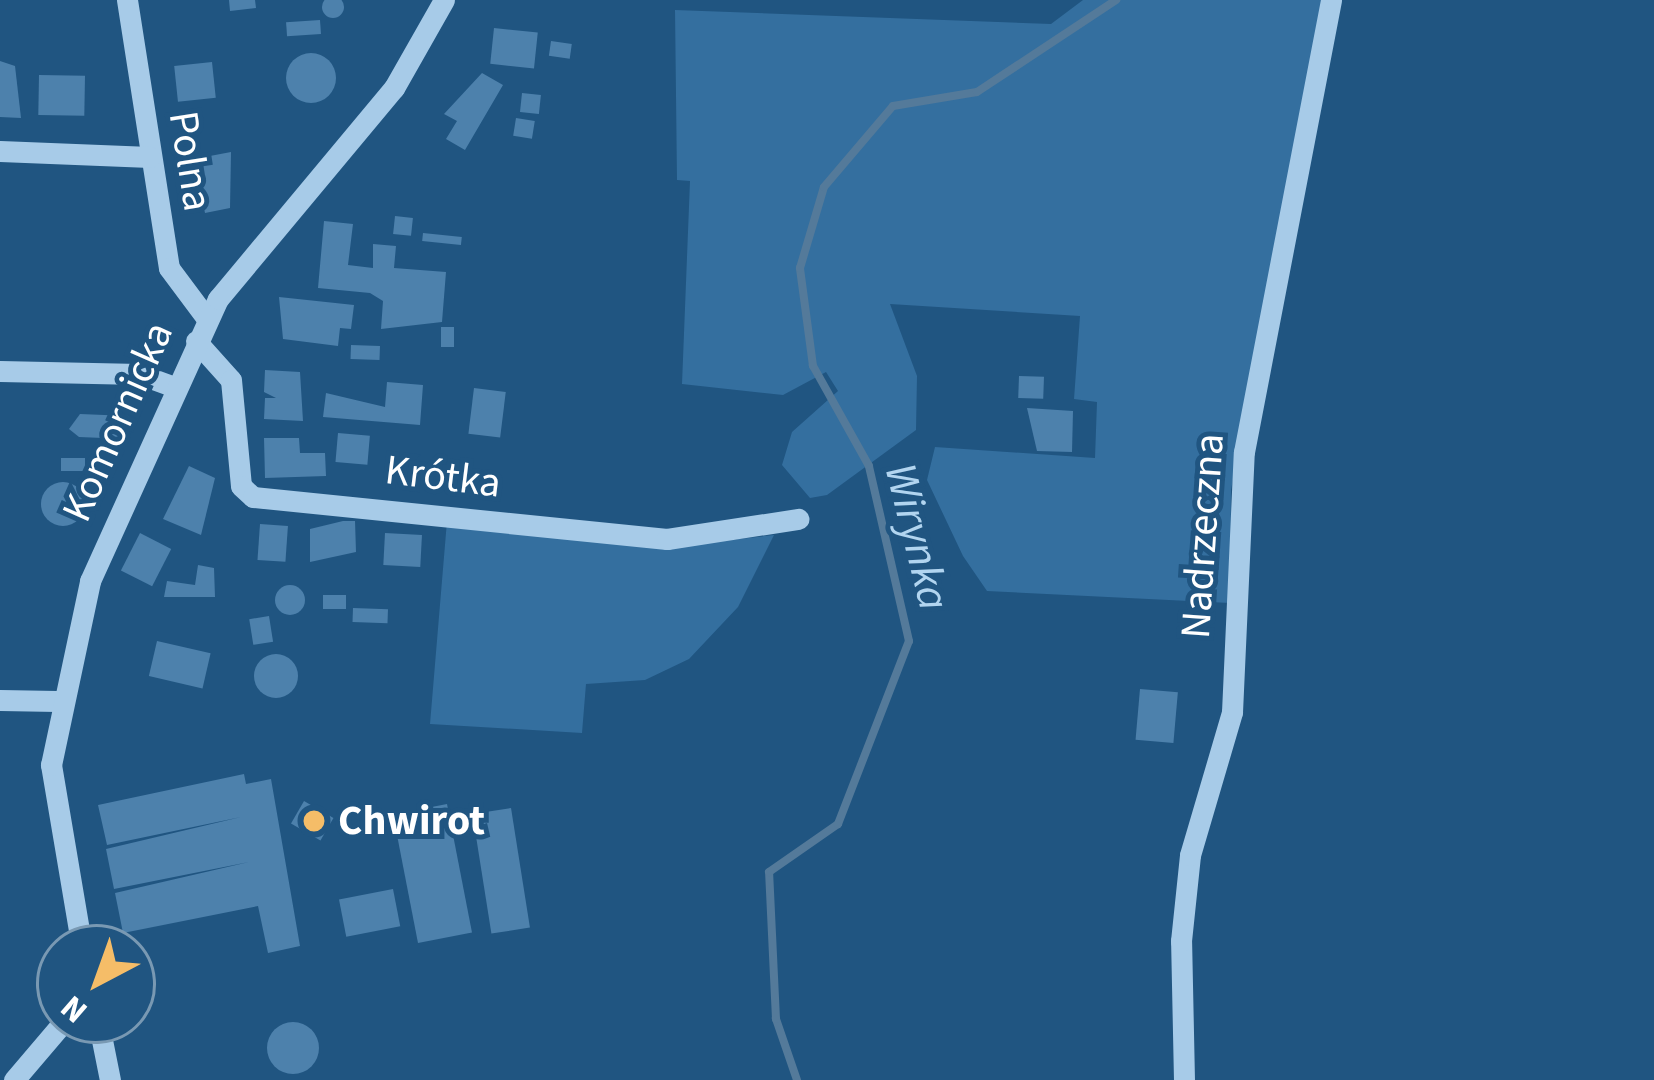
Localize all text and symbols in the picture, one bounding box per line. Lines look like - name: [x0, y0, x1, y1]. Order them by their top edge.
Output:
- street label: Polna: [157, 107, 223, 215]
- street label: Komornicka: [52, 314, 184, 530]
- street label: Nadrzeczna: [1171, 432, 1235, 640]
- street label: Krótka: [382, 445, 504, 509]
- water label: Wirynka: [872, 458, 960, 616]
- place label: Chwirot: [338, 796, 485, 846]
- marker: Chwirot: [301, 808, 327, 834]
- north arrow: [36, 924, 156, 1044]
- text: N: [50, 984, 98, 1034]

